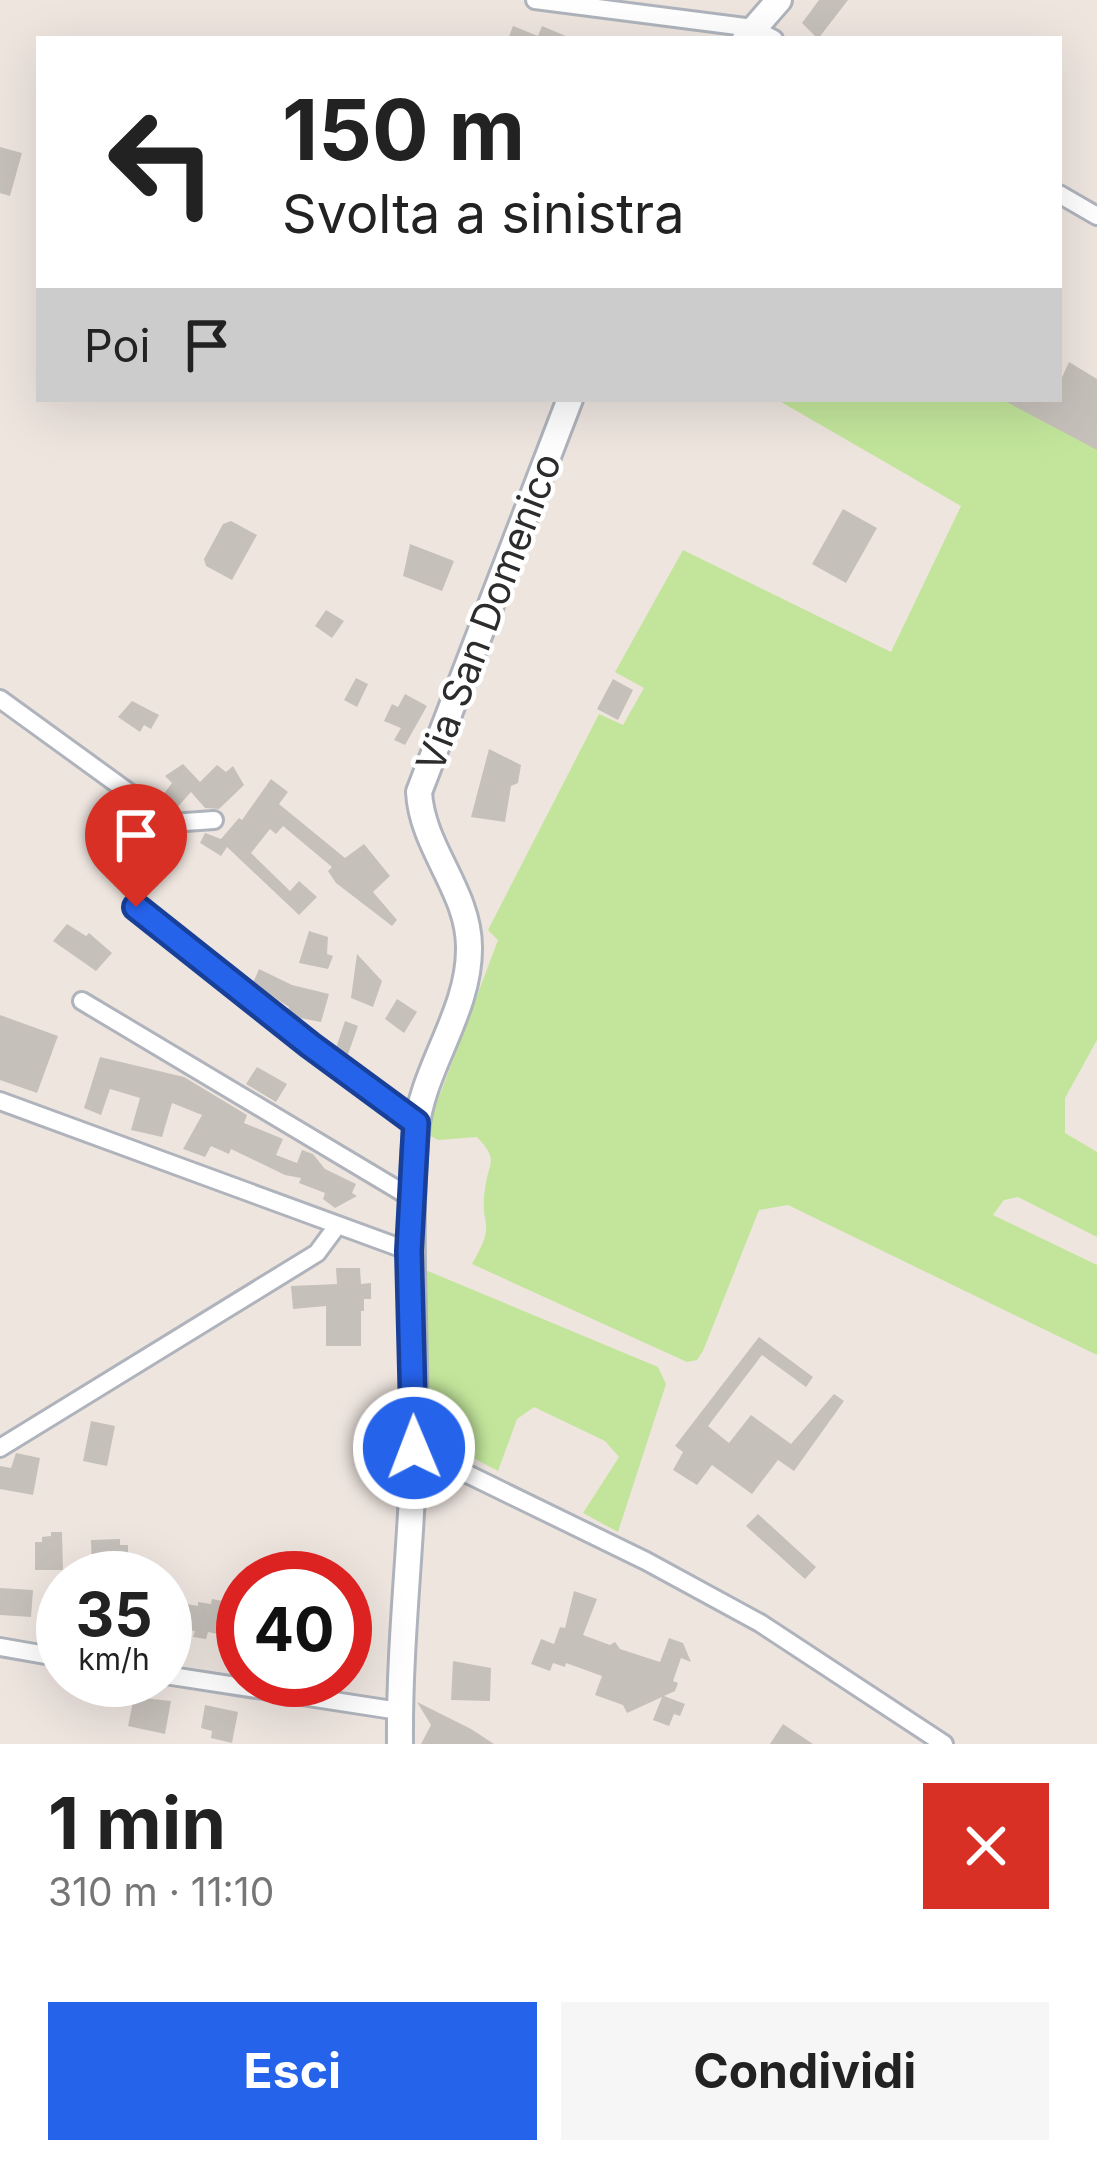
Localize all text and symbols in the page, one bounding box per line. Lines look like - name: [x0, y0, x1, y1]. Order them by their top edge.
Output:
- text: 150 m: [282, 79, 525, 180]
- icon: left: [84, 84, 240, 240]
- text: Svolta a sinistra: [282, 181, 685, 246]
- icon: arrive: [174, 312, 240, 378]
- text: Poi: [84, 318, 150, 373]
- street label: Via San Domenico: [406, 446, 570, 778]
- pin: [85, 784, 187, 907]
- icon: arrive: [103, 802, 169, 868]
- position arrow: [351, 1385, 477, 1511]
- speed limit sign: 40: [216, 1551, 372, 1707]
- text: 35: [75, 1578, 153, 1650]
- text: km/h: [78, 1641, 150, 1677]
- text: 1 min: [48, 1779, 226, 1866]
- button: close: [923, 1783, 1049, 1909]
- text: 310 m · 11:10: [48, 1868, 274, 1915]
- button: Esci: [48, 2002, 537, 2140]
- button: Condividi: [561, 2002, 1049, 2140]

